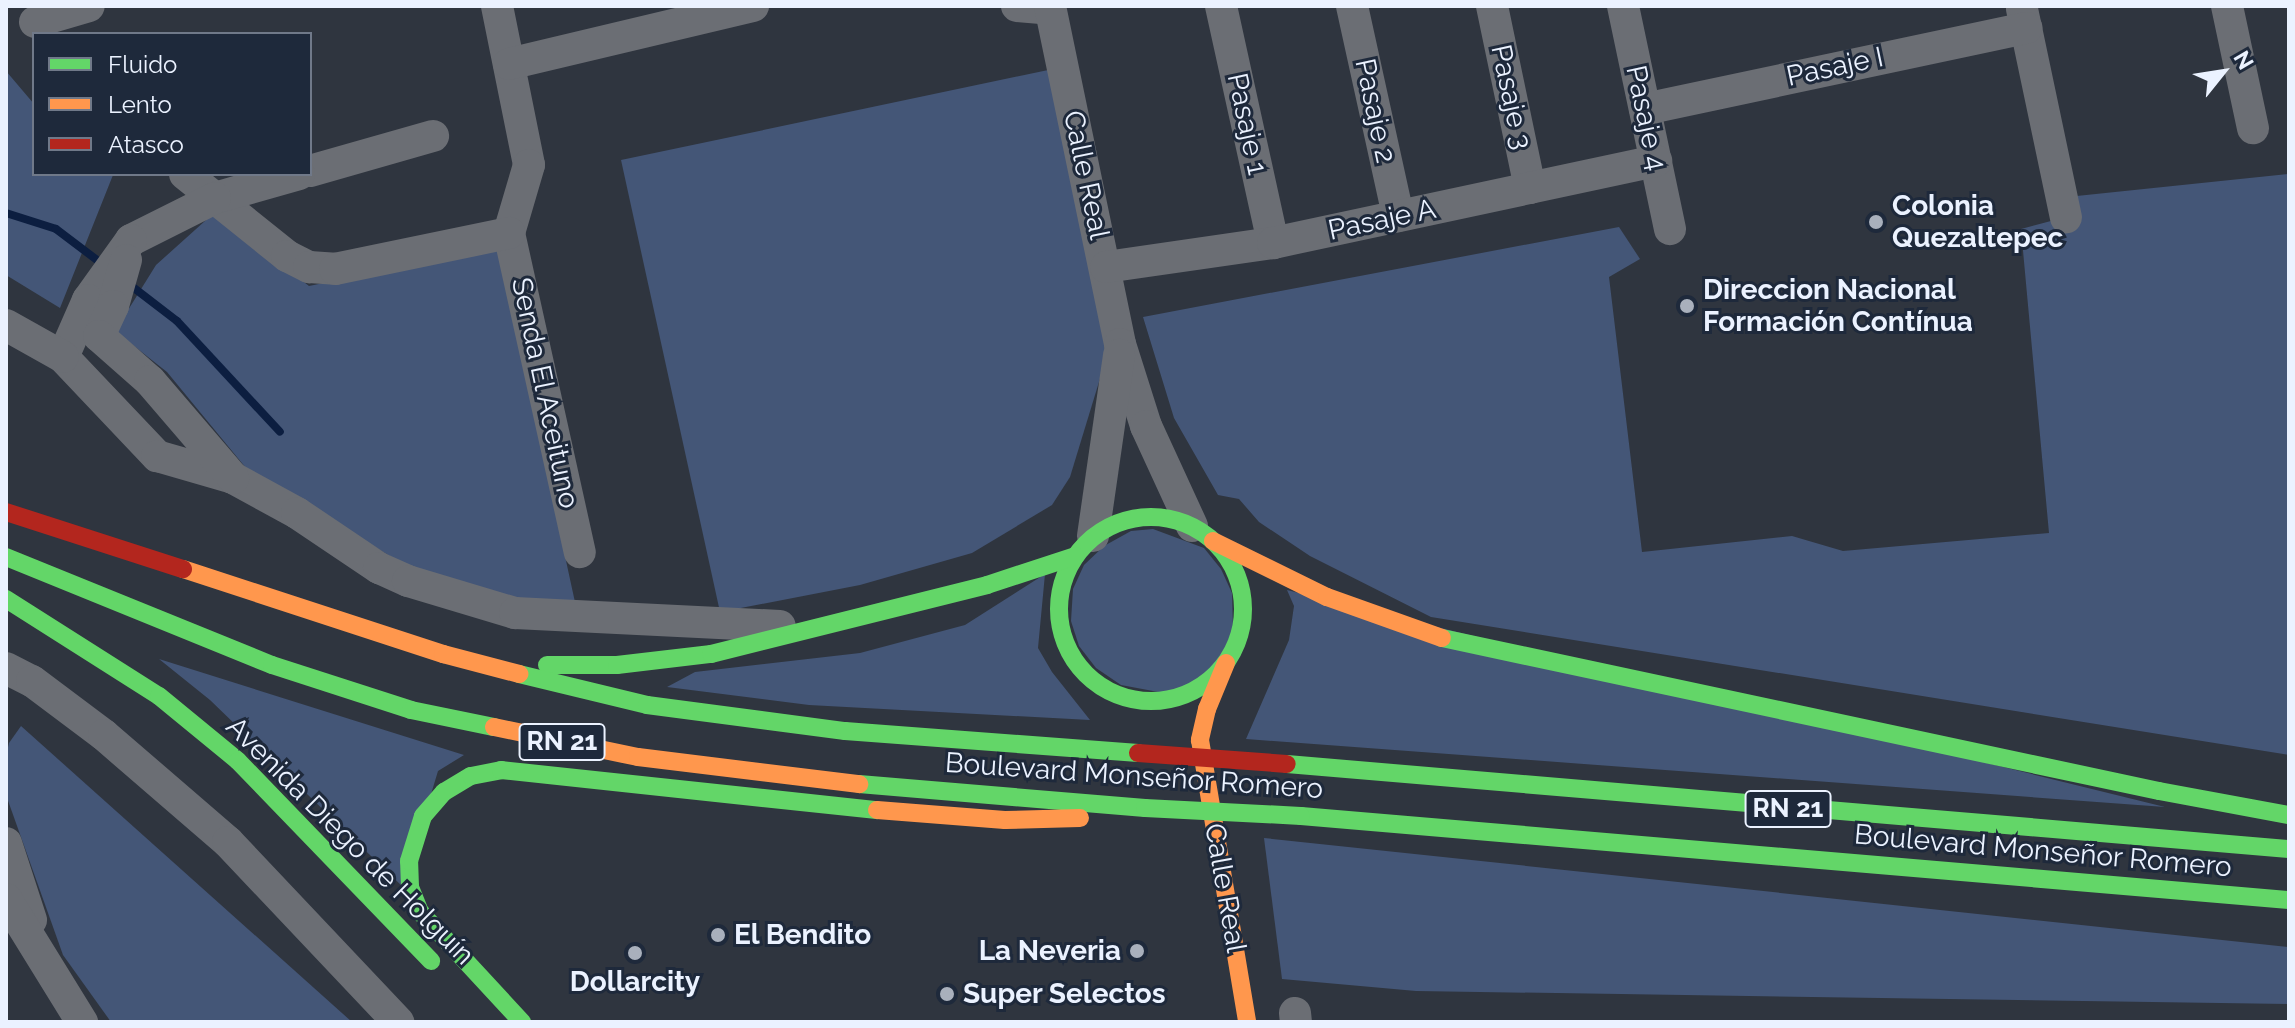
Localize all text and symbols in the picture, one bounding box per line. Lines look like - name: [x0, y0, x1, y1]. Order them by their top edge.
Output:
- legend: [32, 32, 312, 176]
- north arrow: [2183, 32, 2263, 112]
- street label: Pasaje I: [1784, 40, 1886, 94]
- street label: Pasaje 3: [1484, 42, 1538, 152]
- text: N: [2228, 46, 2259, 74]
- text: Fluido: [108, 50, 177, 79]
- street label: Pasaje 2: [1348, 56, 1402, 166]
- street label: Pasaje 4: [1618, 62, 1674, 174]
- street label: Pasaje 1: [1220, 70, 1274, 178]
- text: Lento: [108, 90, 172, 119]
- street label: Calle Real: [1056, 108, 1116, 242]
- text: Atasco: [108, 130, 184, 159]
- place label: Colonia Quezaltepec: [1892, 189, 2063, 255]
- street label: Pasaje A: [1325, 192, 1439, 248]
- marker: Colonia Quezaltepec: [1867, 213, 1885, 231]
- place label: Direccion Nacional Formación Contínua: [1703, 273, 1973, 339]
- street label: Senda El Aceituno: [504, 274, 586, 512]
- marker: Direccion Nacional Formación Contínua: [1678, 297, 1696, 315]
- street label: Avenida Diego de Holguín: [219, 710, 481, 972]
- road number: RN 21: [518, 720, 606, 764]
- street label: Boulevard Monseñor Romero: [944, 746, 1324, 806]
- road number: RN 21: [1744, 787, 1832, 831]
- street label: Boulevard Monseñor Romero: [1853, 818, 2233, 884]
- street label: Calle Real: [1197, 821, 1253, 955]
- place label: El Bendito: [734, 918, 872, 952]
- marker: El Bendito: [709, 926, 727, 944]
- place label: La Neveria: [979, 934, 1121, 968]
- marker: La Neveria: [1128, 942, 1146, 960]
- marker: Dollarcity: [626, 944, 644, 962]
- place label: Dollarcity: [570, 965, 700, 999]
- place label: Super Selectos: [963, 977, 1166, 1011]
- marker: Super Selectos: [938, 985, 956, 1003]

